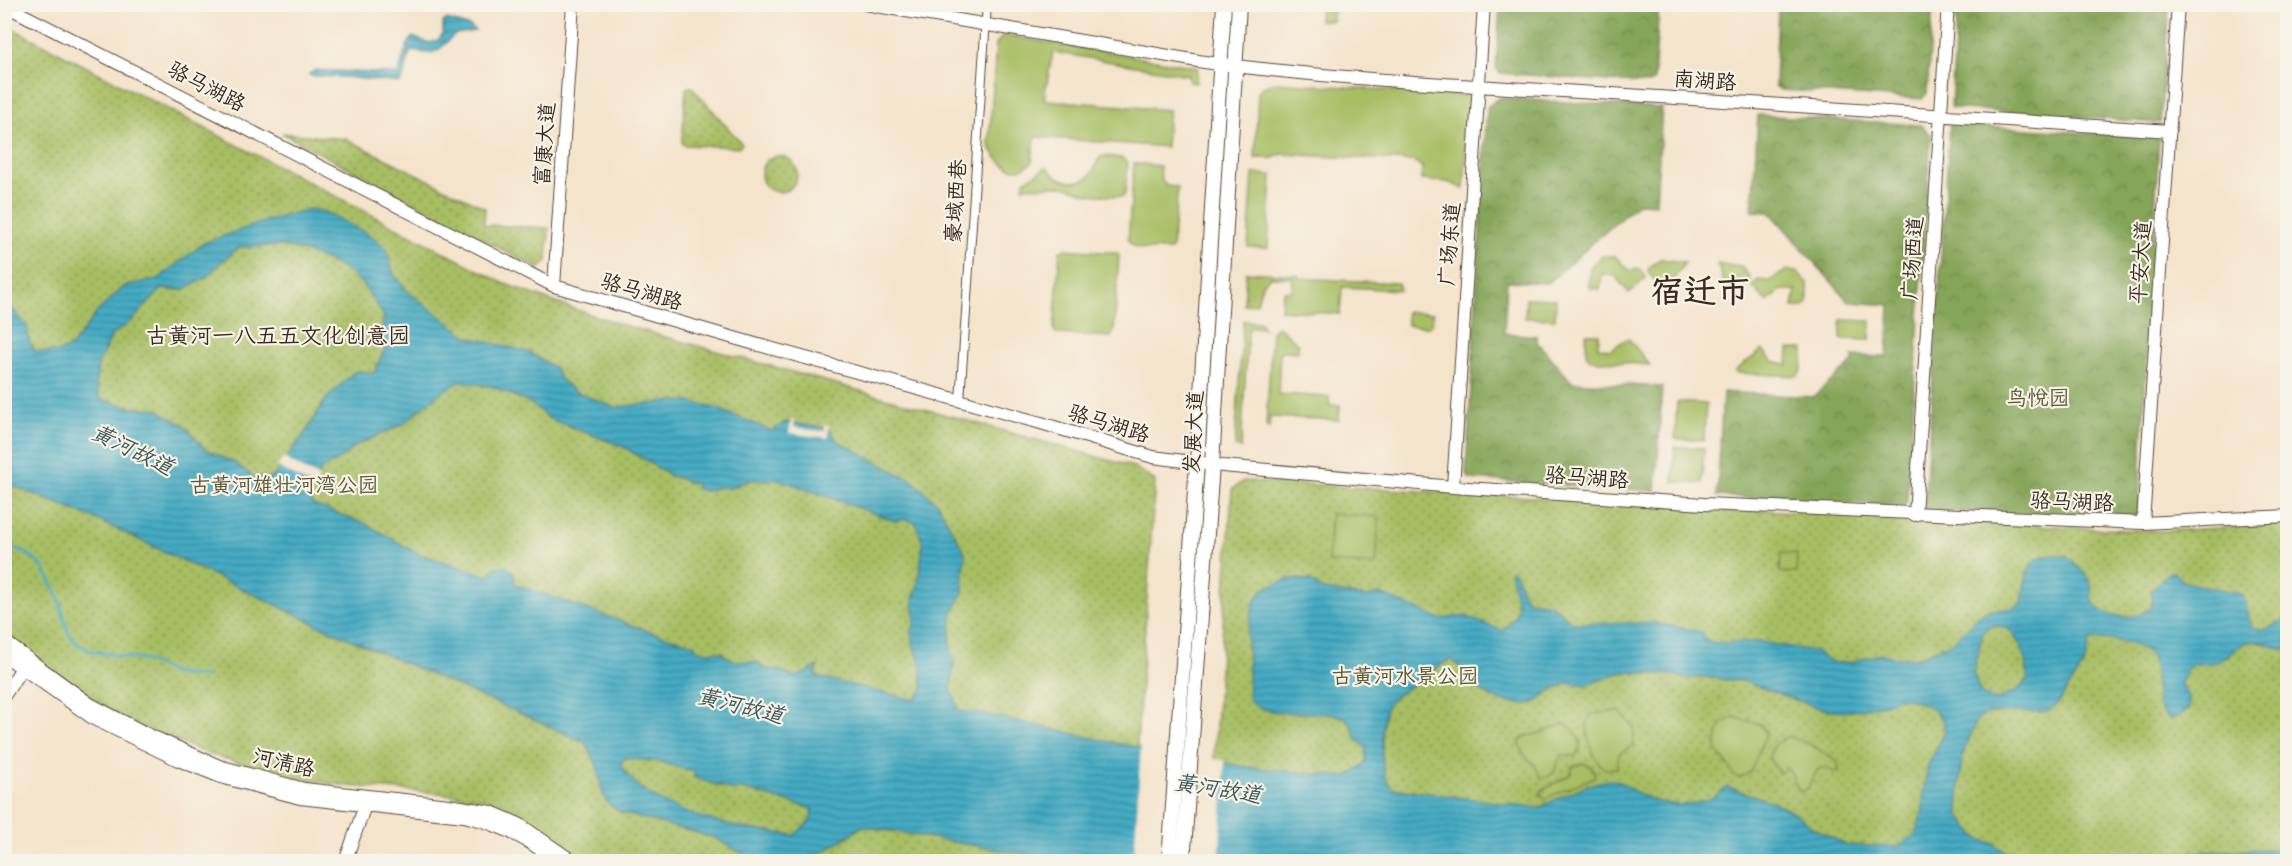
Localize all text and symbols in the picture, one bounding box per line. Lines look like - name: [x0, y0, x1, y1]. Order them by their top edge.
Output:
- street label: 骆马湖路: [163, 55, 251, 117]
- street label: 南湖路: [1673, 64, 1737, 96]
- street label: 富康大道: [528, 101, 560, 187]
- street label: 豪域西巷: [939, 158, 971, 244]
- street label: 广场东道: [1433, 201, 1465, 287]
- street label: 广场西道: [1896, 215, 1928, 301]
- street label: 平安大道: [2124, 219, 2156, 305]
- street label: 骆马湖路: [598, 266, 686, 316]
- district label: 宿迁市: [1651, 269, 1750, 311]
- district label: 古黄河一八五五文化创意园: [146, 321, 410, 349]
- park label: 鸟悦园: [2007, 384, 2070, 411]
- street label: 发展大道: [1177, 389, 1209, 475]
- street label: 骆马湖路: [1065, 398, 1153, 448]
- water label: 黄河故道: [87, 417, 180, 482]
- street label: 骆马湖路: [1544, 461, 1630, 493]
- park label: 古黄河雄壮河湾公园: [190, 471, 379, 498]
- street label: 骆马湖路: [2030, 486, 2114, 516]
- park label: 古黄河水景公园: [1332, 662, 1479, 689]
- water label: 黄河故道: [695, 681, 789, 730]
- street label: 河清路: [250, 742, 318, 782]
- water label: 黄河故道: [1172, 767, 1266, 809]

